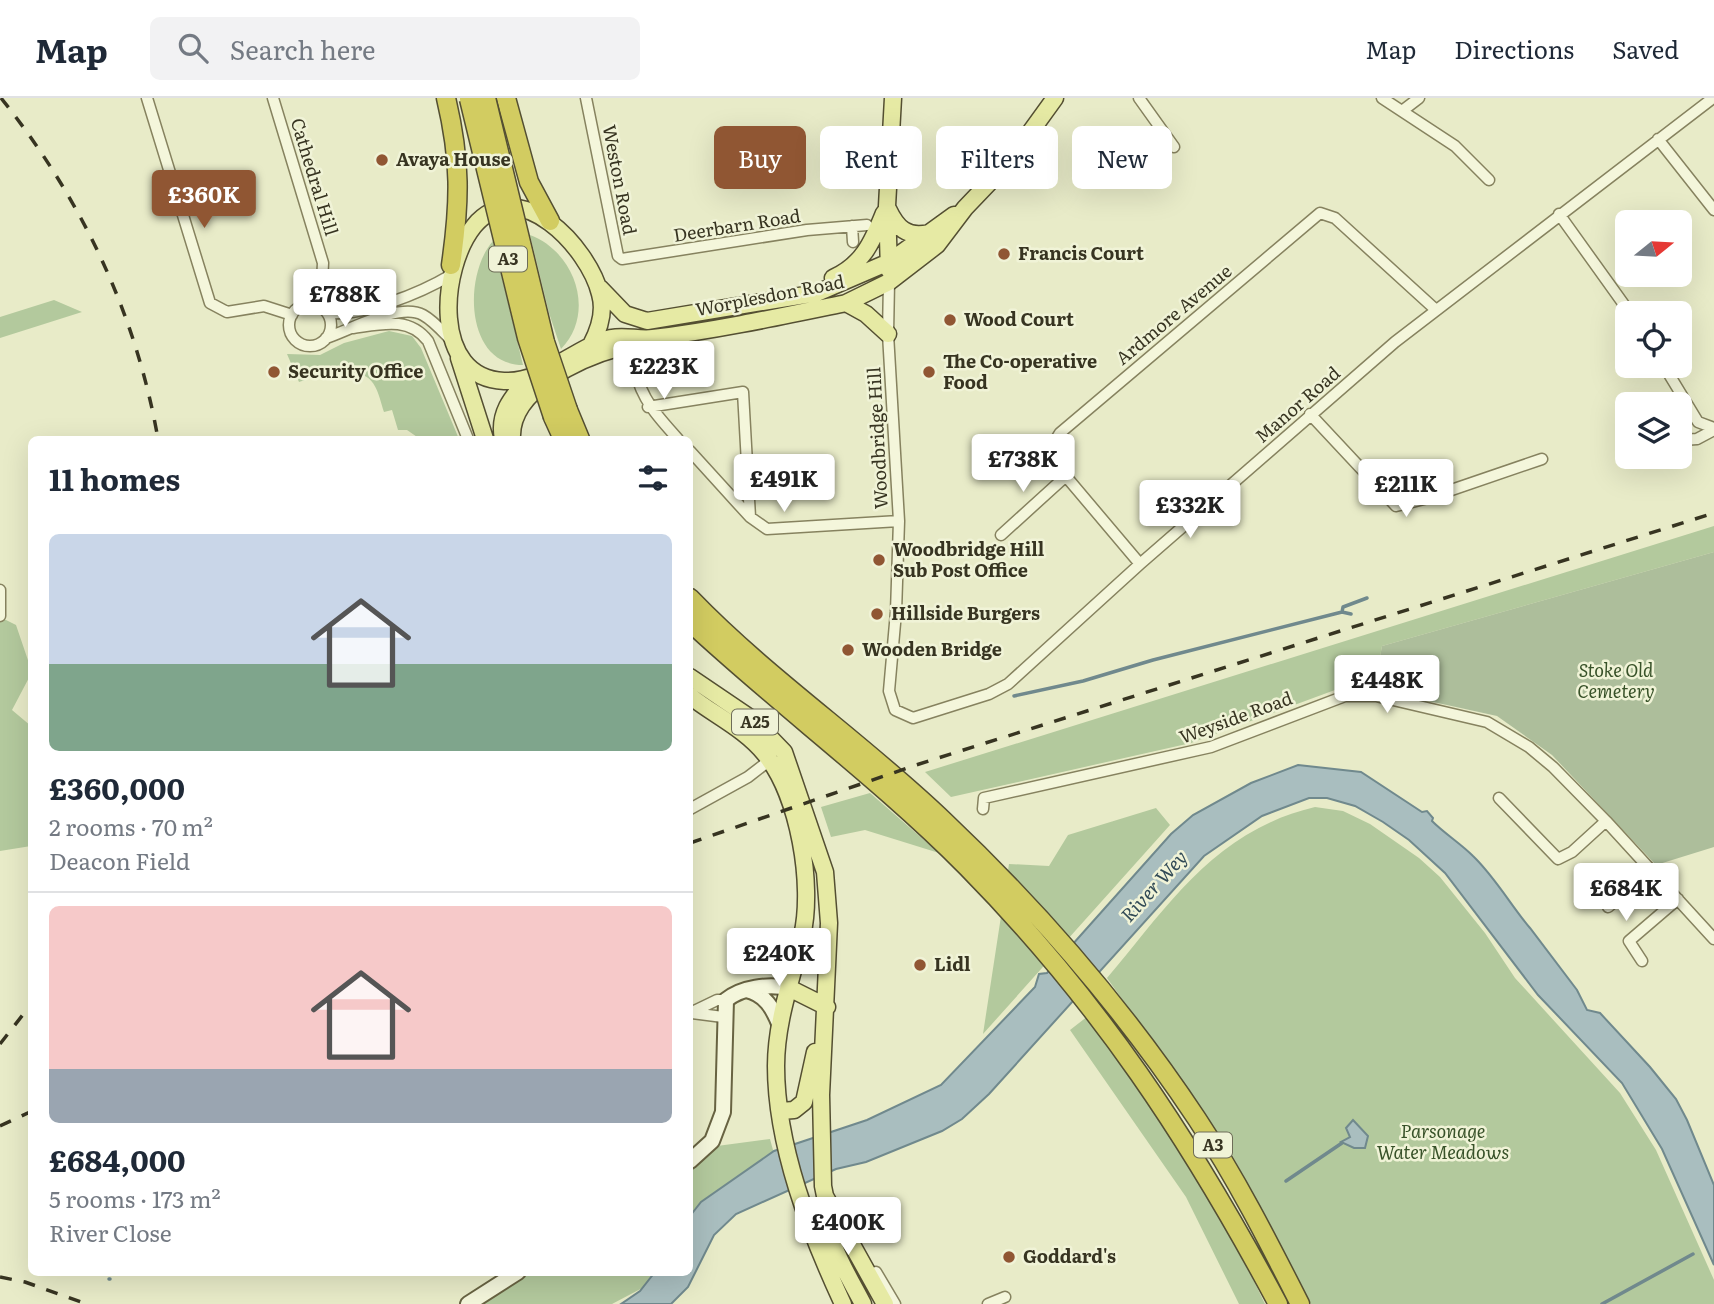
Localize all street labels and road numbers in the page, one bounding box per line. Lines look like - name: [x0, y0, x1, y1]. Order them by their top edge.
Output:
- street label: Cathedral Hill: [285, 114, 346, 239]
- street label: Weston Road: [597, 122, 644, 237]
- street label: Deerbarn Road: [671, 201, 802, 248]
- road number: A3: [489, 246, 527, 272]
- street label: Ardmore Avenue: [1109, 257, 1237, 371]
- street label: Worplesdon Road: [693, 267, 847, 322]
- street label: Manor Road: [1248, 359, 1346, 449]
- street label: Woodbridge Hill: [859, 366, 894, 510]
- street label: Weyside Road: [1175, 684, 1296, 750]
- road number: A25: [732, 709, 778, 734]
- road number: A3: [1194, 1133, 1232, 1158]

